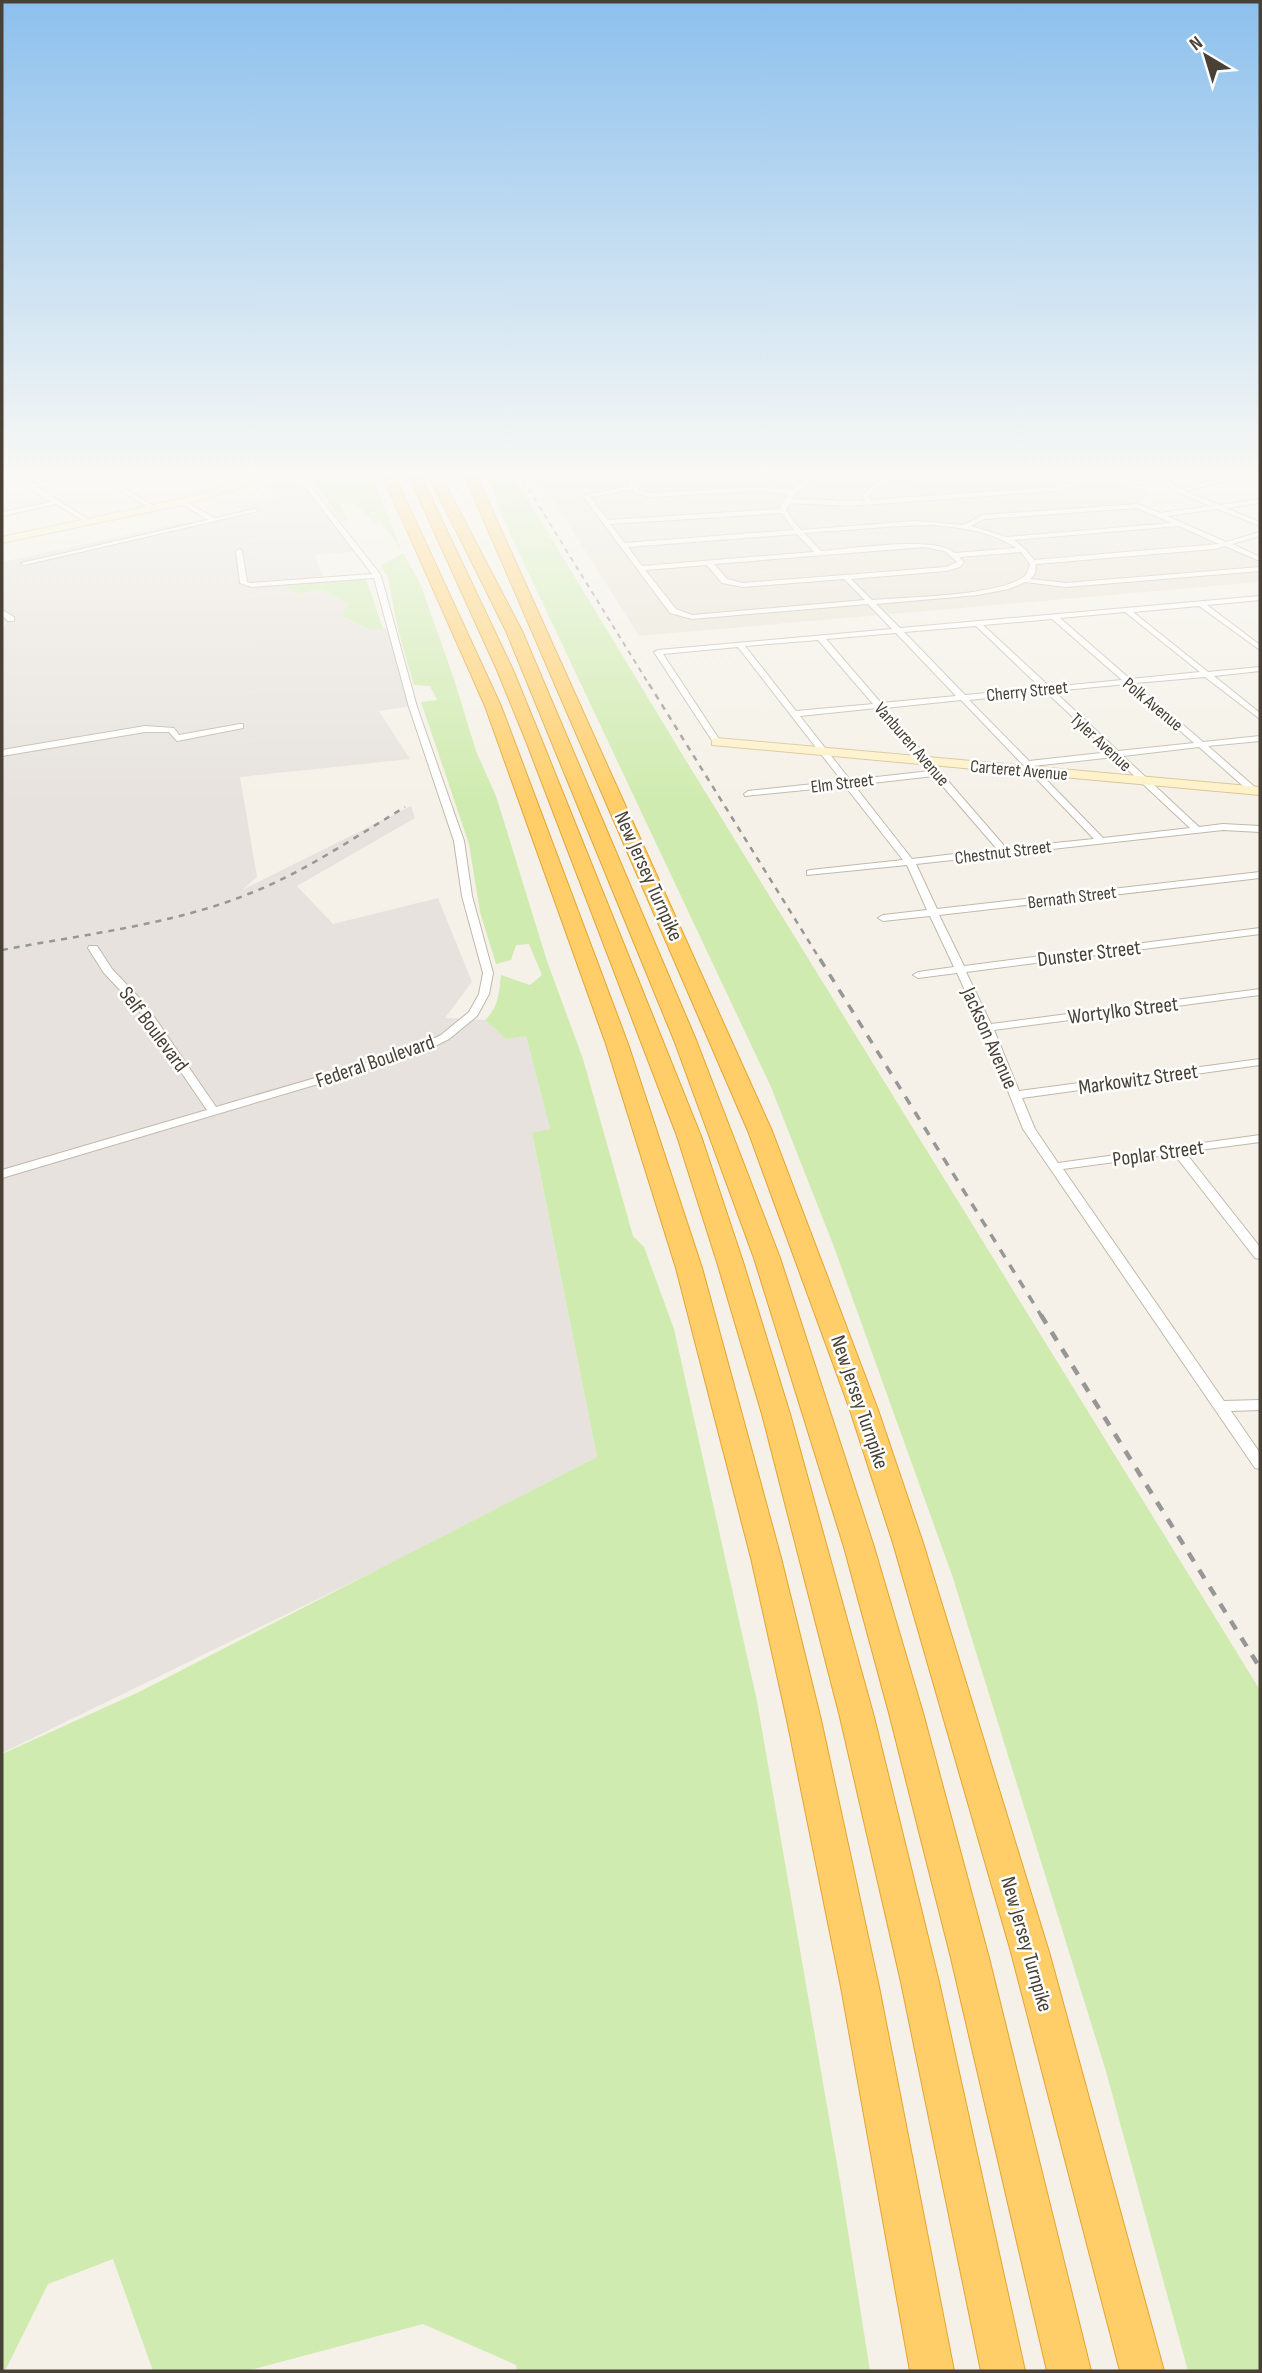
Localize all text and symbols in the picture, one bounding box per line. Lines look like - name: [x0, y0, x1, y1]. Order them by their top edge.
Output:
- north arrow: [1171, 21, 1241, 91]
- text: N: [1185, 32, 1208, 56]
- street label: Polk Avenue: [1118, 673, 1187, 736]
- street label: Cherry Street: [985, 677, 1069, 706]
- street label: Vanburen Avenue: [870, 698, 954, 790]
- street label: Tyler Avenue: [1066, 709, 1136, 776]
- street label: Carteret Avenue: [969, 756, 1069, 785]
- street label: Elm Street: [809, 769, 875, 798]
- street label: New Jersey Turnpike: [609, 807, 688, 945]
- street label: Chestnut Street: [954, 836, 1053, 869]
- street label: Bernath Street: [1027, 882, 1118, 913]
- street label: Dunster Street: [1036, 935, 1142, 972]
- street label: Self Boulevard: [113, 982, 194, 1077]
- street label: Jackson Avenue: [956, 983, 1023, 1093]
- street label: Wortylko Street: [1067, 991, 1180, 1030]
- street label: Federal Boulevard: [313, 1030, 438, 1093]
- street label: Markowitz Street: [1077, 1059, 1199, 1100]
- street label: Poplar Street: [1111, 1135, 1205, 1172]
- street label: New Jersey Turnpike: [825, 1332, 894, 1472]
- street label: New Jersey Turnpike: [995, 1874, 1058, 2015]

